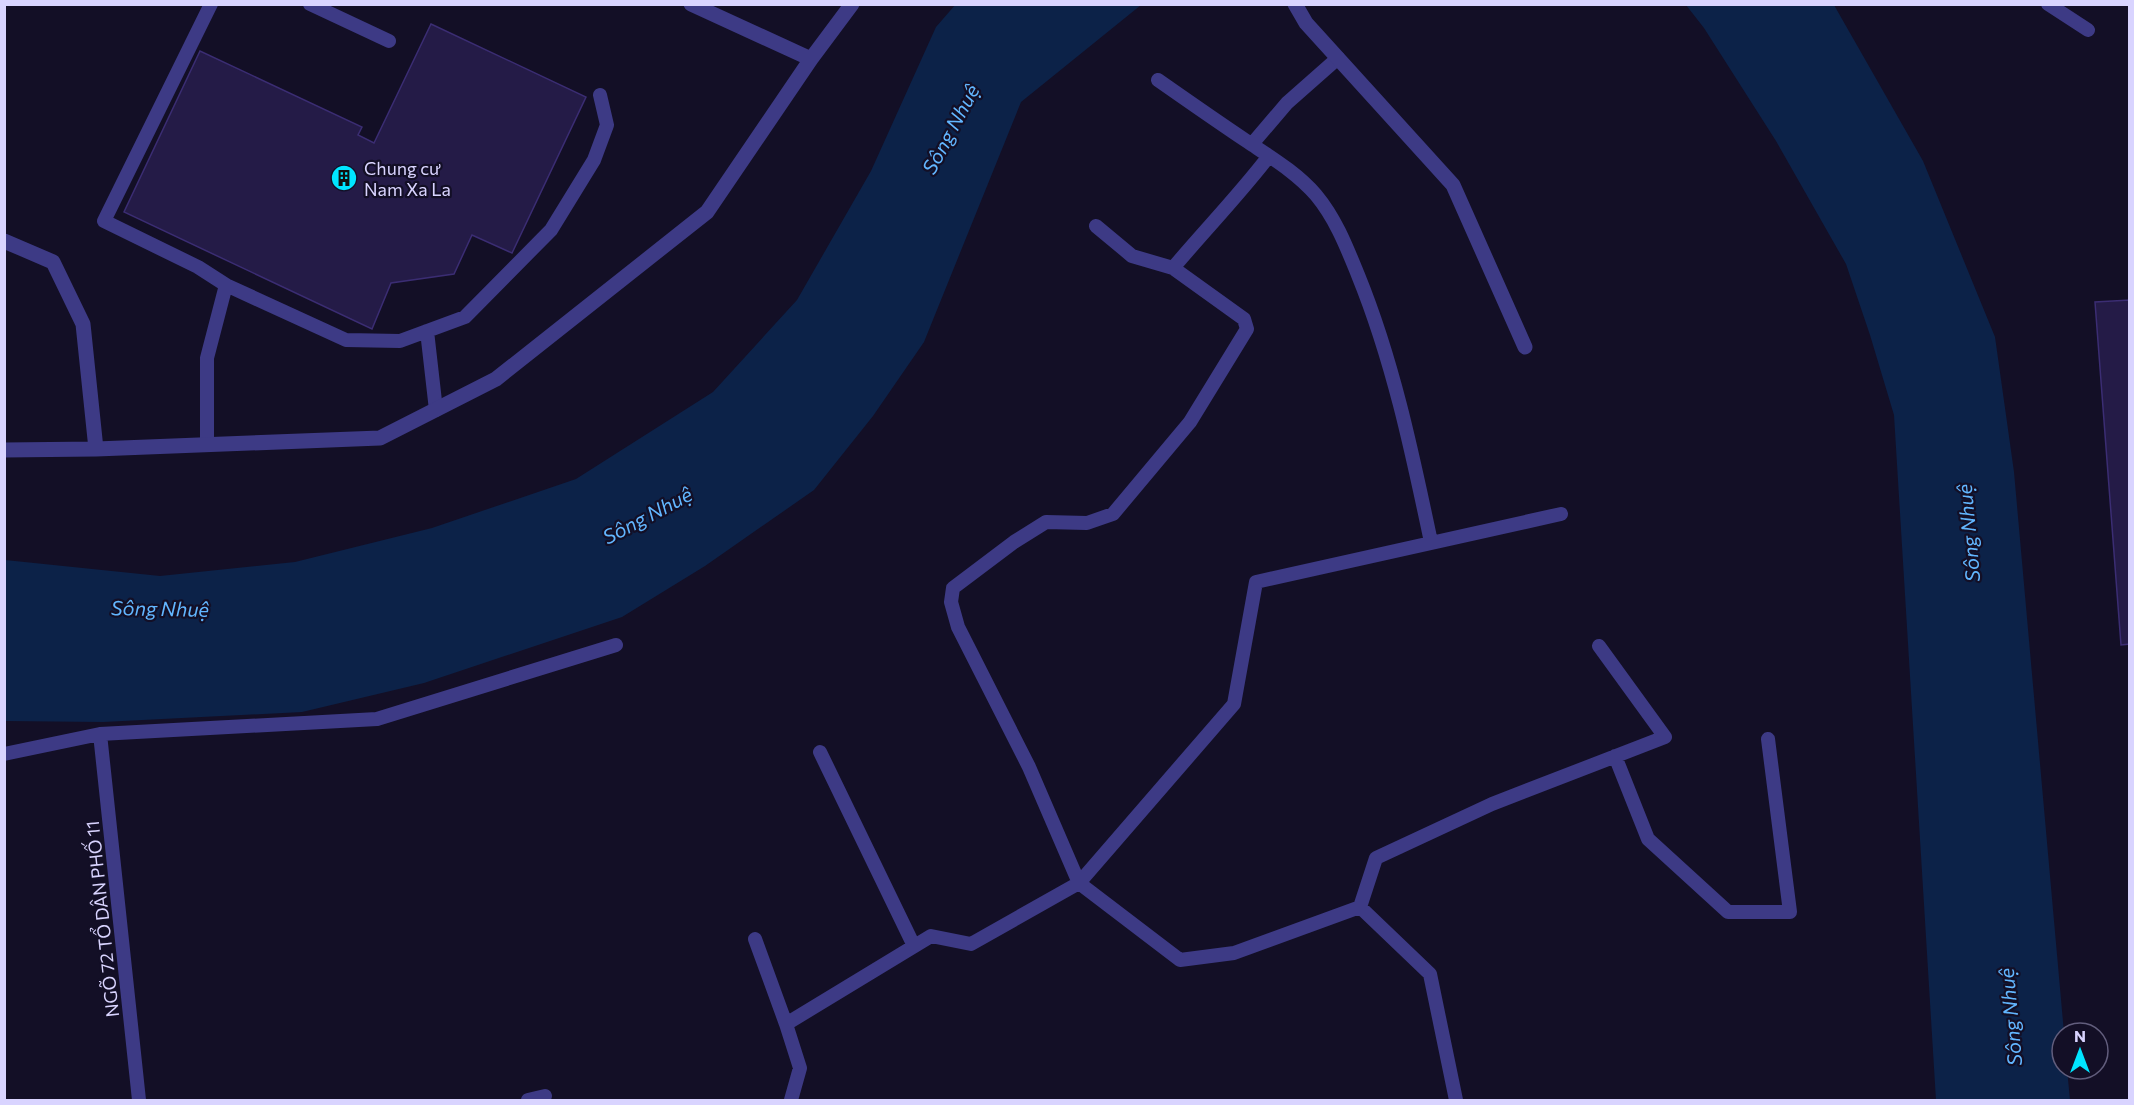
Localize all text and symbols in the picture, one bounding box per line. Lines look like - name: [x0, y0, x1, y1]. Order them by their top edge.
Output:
- water label: Sông Nhuệ: [916, 80, 984, 178]
- place label: Chung cư Nam Xa La: [364, 157, 451, 200]
- building icon: Chung cư Nam Xa La: [329, 163, 359, 193]
- water label: Sông Nhuệ: [598, 481, 696, 549]
- water label: Sông Nhuệ: [1952, 483, 1984, 583]
- water label: Sông Nhuệ: [111, 595, 210, 621]
- street label: NGÕ 72 TỔ DÂN PHỐ 11: [79, 820, 123, 1019]
- water label: Sông Nhuệ: [1994, 967, 2026, 1067]
- north arrow: [2050, 1021, 2110, 1081]
- text: N: [2074, 1026, 2086, 1045]

